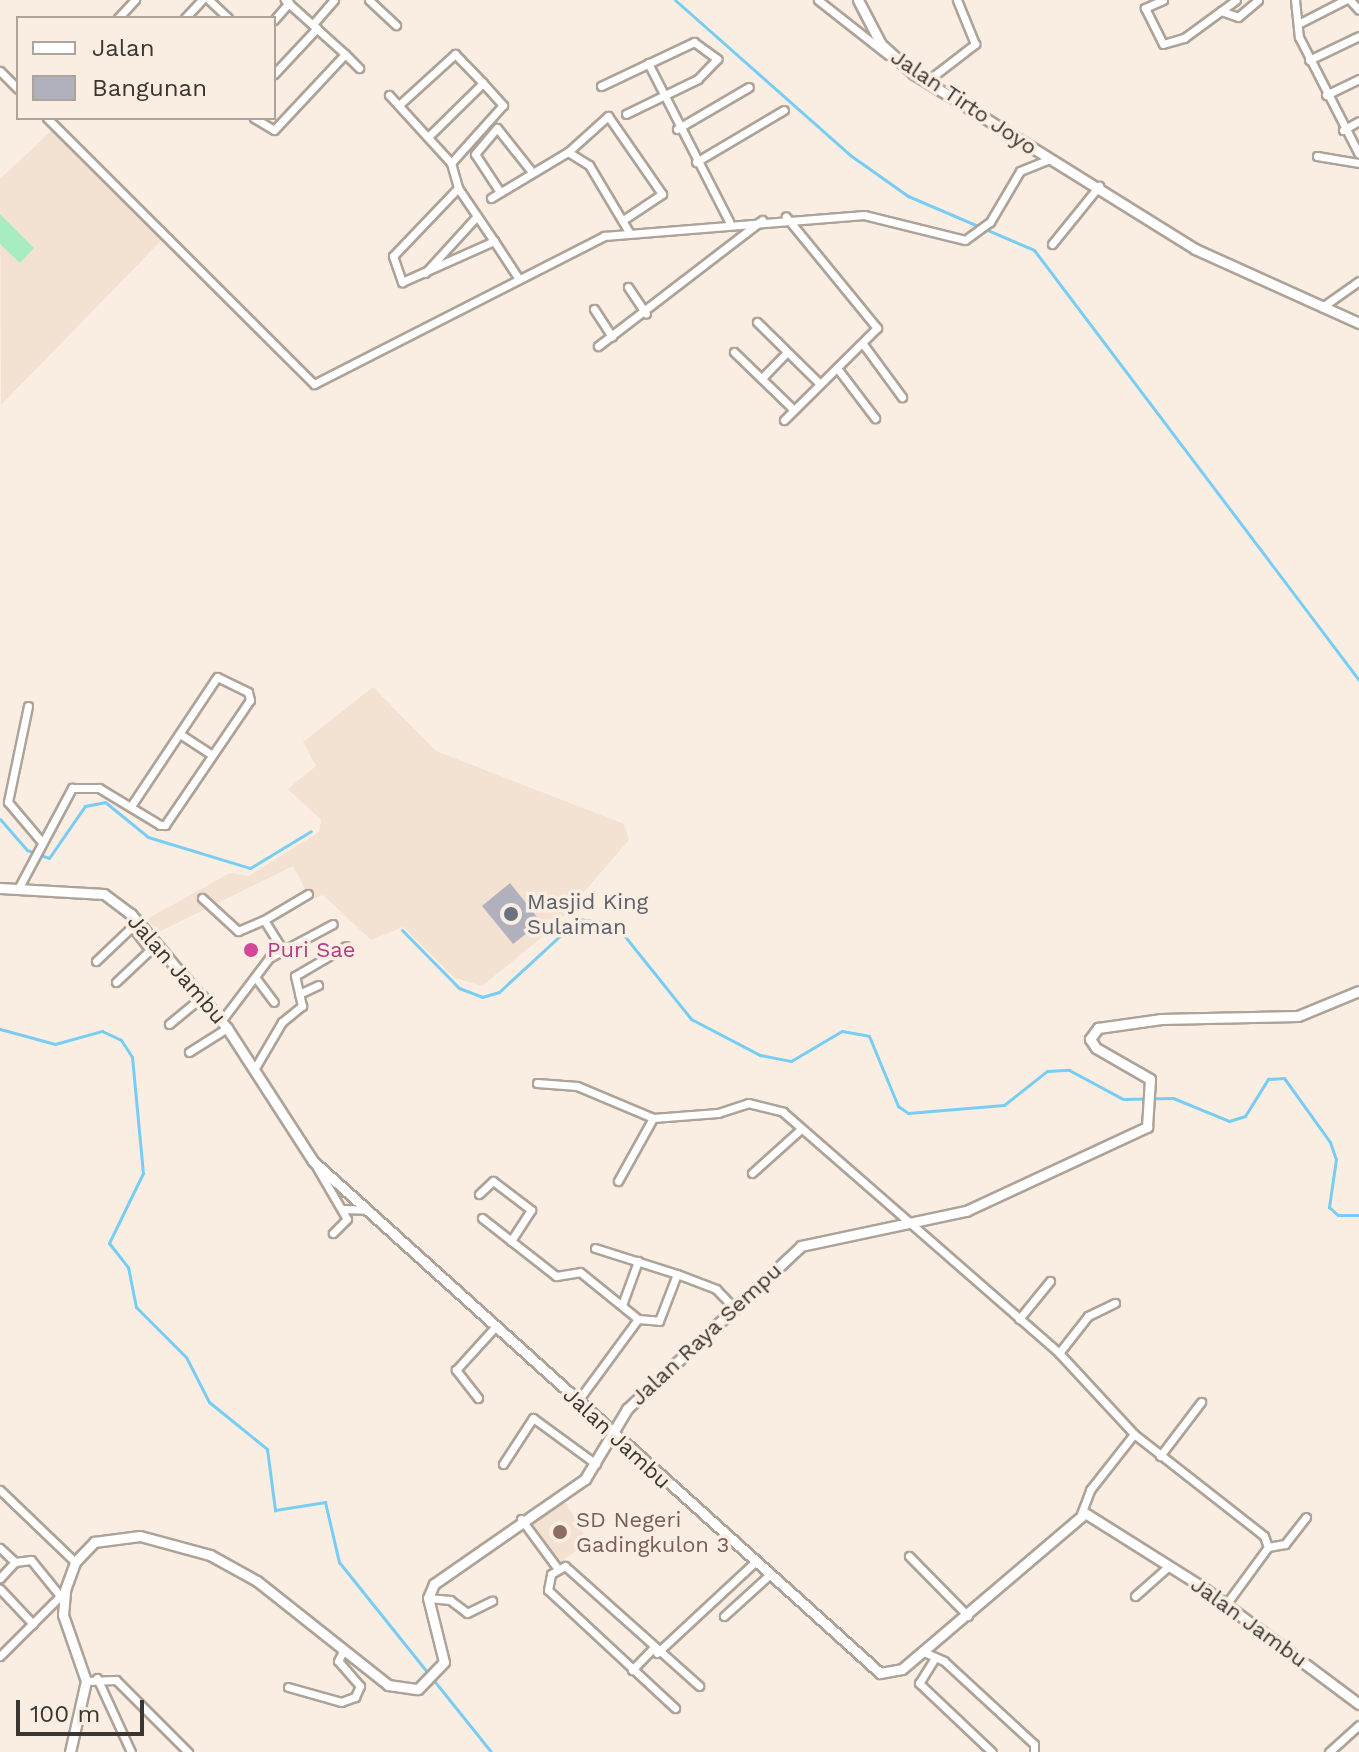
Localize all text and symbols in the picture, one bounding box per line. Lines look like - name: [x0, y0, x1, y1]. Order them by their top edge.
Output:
- legend: [16, 16, 276, 120]
- text: Jalan: [92, 34, 155, 62]
- street label: Jalan Tirto Joyo: [886, 43, 1042, 161]
- text: Bangunan: [92, 74, 207, 102]
- place label: Masjid King Sulaiman: [527, 888, 648, 940]
- marker: Masjid King Sulaiman: [502, 905, 520, 923]
- street label: Jalan Jambu: [122, 908, 232, 1030]
- place label: Puri Sae: [267, 937, 355, 963]
- marker: Puri Sae: [242, 941, 260, 959]
- street label: Jalan Raya Sempu: [625, 1257, 787, 1411]
- street label: Jalan Jambu: [558, 1381, 676, 1495]
- place label: SD Negeri Gadingkulon 3: [576, 1506, 729, 1558]
- marker: SD Negeri Gadingkulon 3: [551, 1523, 569, 1541]
- street label: Jalan Jambu: [1186, 1571, 1312, 1673]
- scale bar: [20, 1684, 148, 1734]
- text: 100 m: [30, 1700, 100, 1728]

